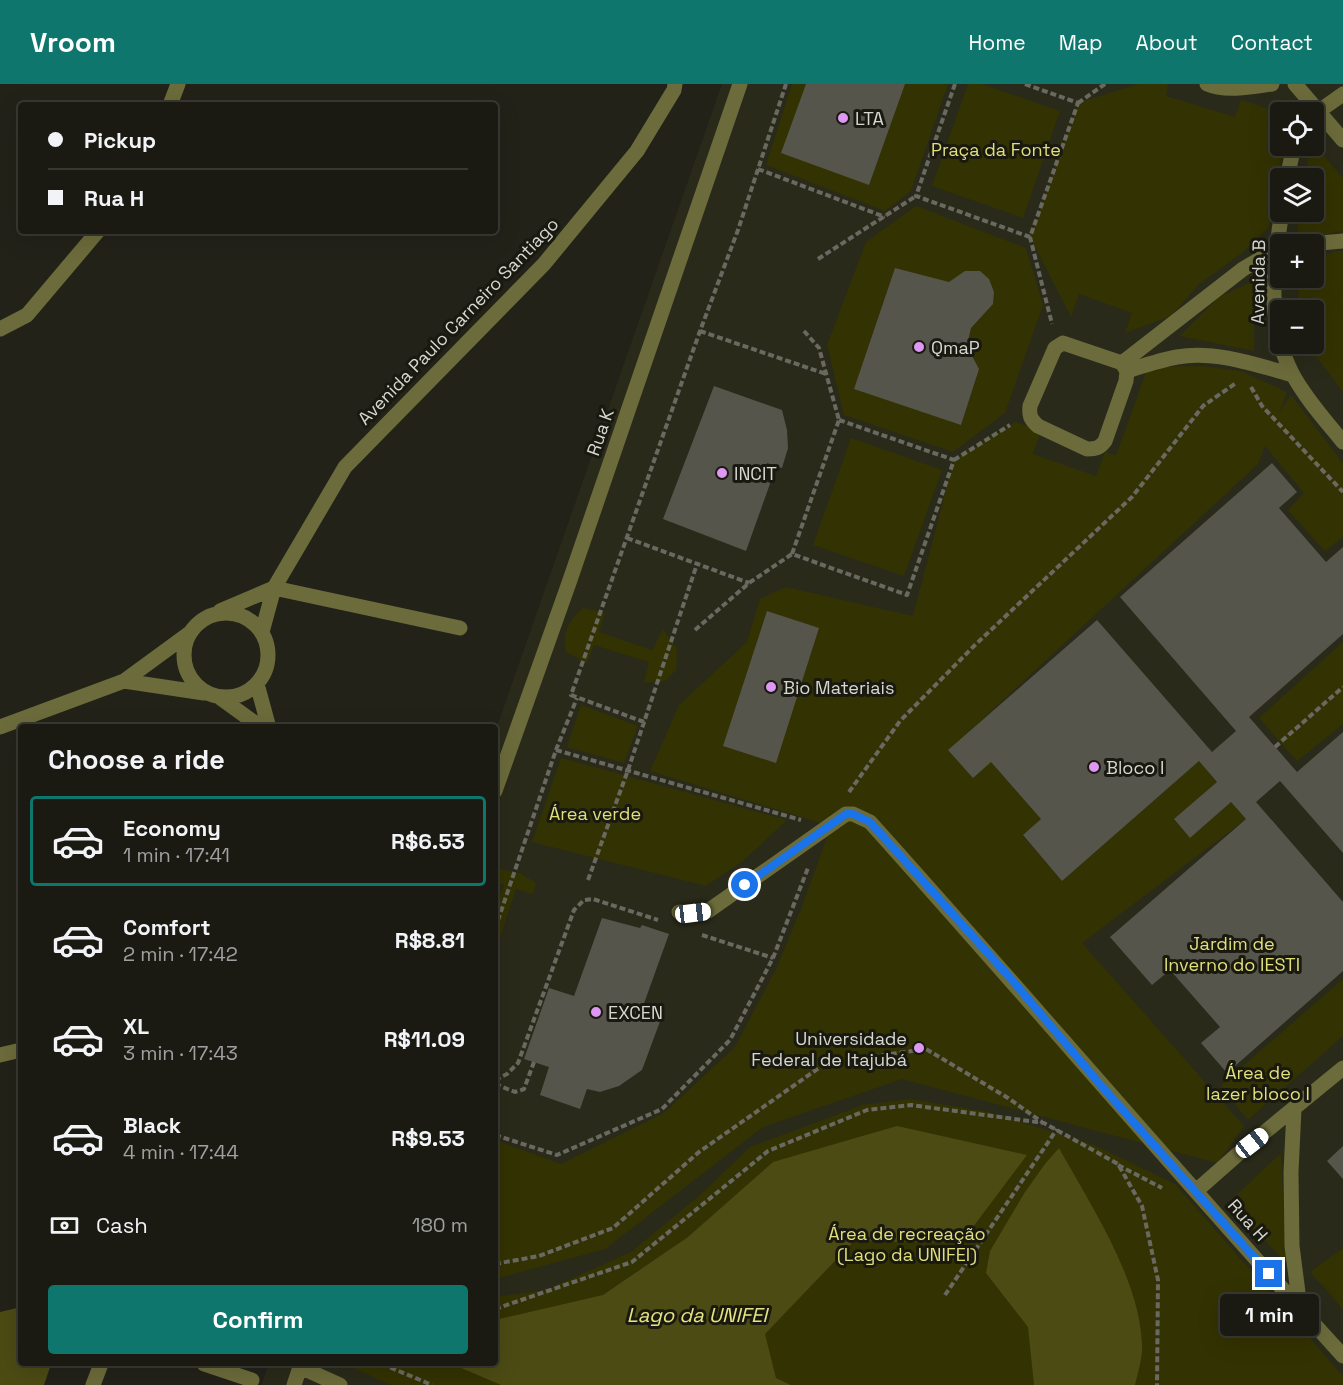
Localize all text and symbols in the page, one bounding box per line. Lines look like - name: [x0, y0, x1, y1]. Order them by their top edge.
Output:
- text: Vroom: [30, 24, 116, 60]
- text: Home: [968, 29, 1026, 56]
- text: Map: [1059, 29, 1103, 56]
- text: About: [1136, 29, 1198, 56]
- text: Contact: [1231, 29, 1313, 56]
- map controls: [1270, 102, 1324, 354]
- button: locate: [1270, 102, 1324, 156]
- place label: LTA: [855, 107, 884, 130]
- marker: LTA: [836, 111, 850, 125]
- text: Pickup: [84, 126, 156, 154]
- park label: Praça da Fonte: [931, 138, 1061, 161]
- button: layers: [1270, 168, 1324, 222]
- text: Rua H: [84, 184, 144, 212]
- street label: Avenida Paulo Carneiro Santiago: [353, 212, 563, 430]
- button: +: [1270, 234, 1324, 288]
- street label: Avenida B: [1246, 239, 1270, 325]
- button: −: [1270, 300, 1324, 354]
- place label: QmaP: [931, 336, 980, 359]
- marker: QmaP: [912, 340, 926, 354]
- street label: Rua K: [581, 405, 619, 459]
- place label: INCIT: [734, 462, 777, 485]
- marker: INCIT: [715, 466, 729, 480]
- place label: Bio Materiais: [783, 676, 894, 699]
- marker: Bio Materiais: [764, 680, 778, 694]
- text: Choose a ride: [48, 742, 225, 777]
- place label: Bloco I: [1106, 756, 1164, 779]
- marker: Bloco I: [1087, 760, 1101, 774]
- park label: Área verde: [549, 802, 641, 825]
- icon: car: [51, 814, 105, 868]
- text: Economy: [123, 814, 221, 842]
- text: R$6.53: [391, 827, 465, 855]
- text: 1 min · 17:41: [123, 842, 230, 868]
- route start: [731, 871, 758, 898]
- car: [674, 902, 712, 924]
- icon: car: [51, 913, 105, 967]
- text: Comfort: [123, 913, 211, 941]
- text: R$8.81: [395, 926, 465, 954]
- park label: Jardim de Inverno do IESTI: [1164, 932, 1300, 976]
- text: 2 min · 17:42: [123, 941, 238, 967]
- place label: EXCEN: [608, 1001, 663, 1024]
- marker: EXCEN: [589, 1005, 603, 1019]
- icon: car: [51, 1012, 105, 1066]
- text: XL: [123, 1012, 149, 1040]
- text: R$11.09: [384, 1025, 465, 1053]
- place label: Universidade Federal de Itajubá: [751, 1027, 907, 1071]
- text: 3 min · 17:43: [123, 1040, 238, 1066]
- marker: Universidade Federal de Itajubá: [912, 1041, 926, 1055]
- park label: Área de lazer bloco I: [1206, 1061, 1310, 1105]
- icon: car: [51, 1111, 105, 1165]
- text: Black: [123, 1111, 181, 1139]
- text: R$9.53: [391, 1124, 465, 1152]
- car: [1232, 1125, 1272, 1161]
- text: 4 min · 17:44: [123, 1139, 239, 1165]
- street label: Rua H: [1223, 1194, 1273, 1246]
- icon: cash: [48, 1209, 81, 1242]
- text: Cash: [96, 1211, 148, 1239]
- text: 180 m: [412, 1212, 468, 1238]
- park label: Área de recreação (Lago da UNIFEI): [828, 1222, 986, 1266]
- route end: [1255, 1260, 1282, 1287]
- button: Confirm: [48, 1285, 468, 1354]
- callout: 1 min: [1220, 1295, 1318, 1337]
- water label: Lago da UNIFEI: [627, 1302, 769, 1328]
- text: 1 min: [1245, 1302, 1294, 1328]

